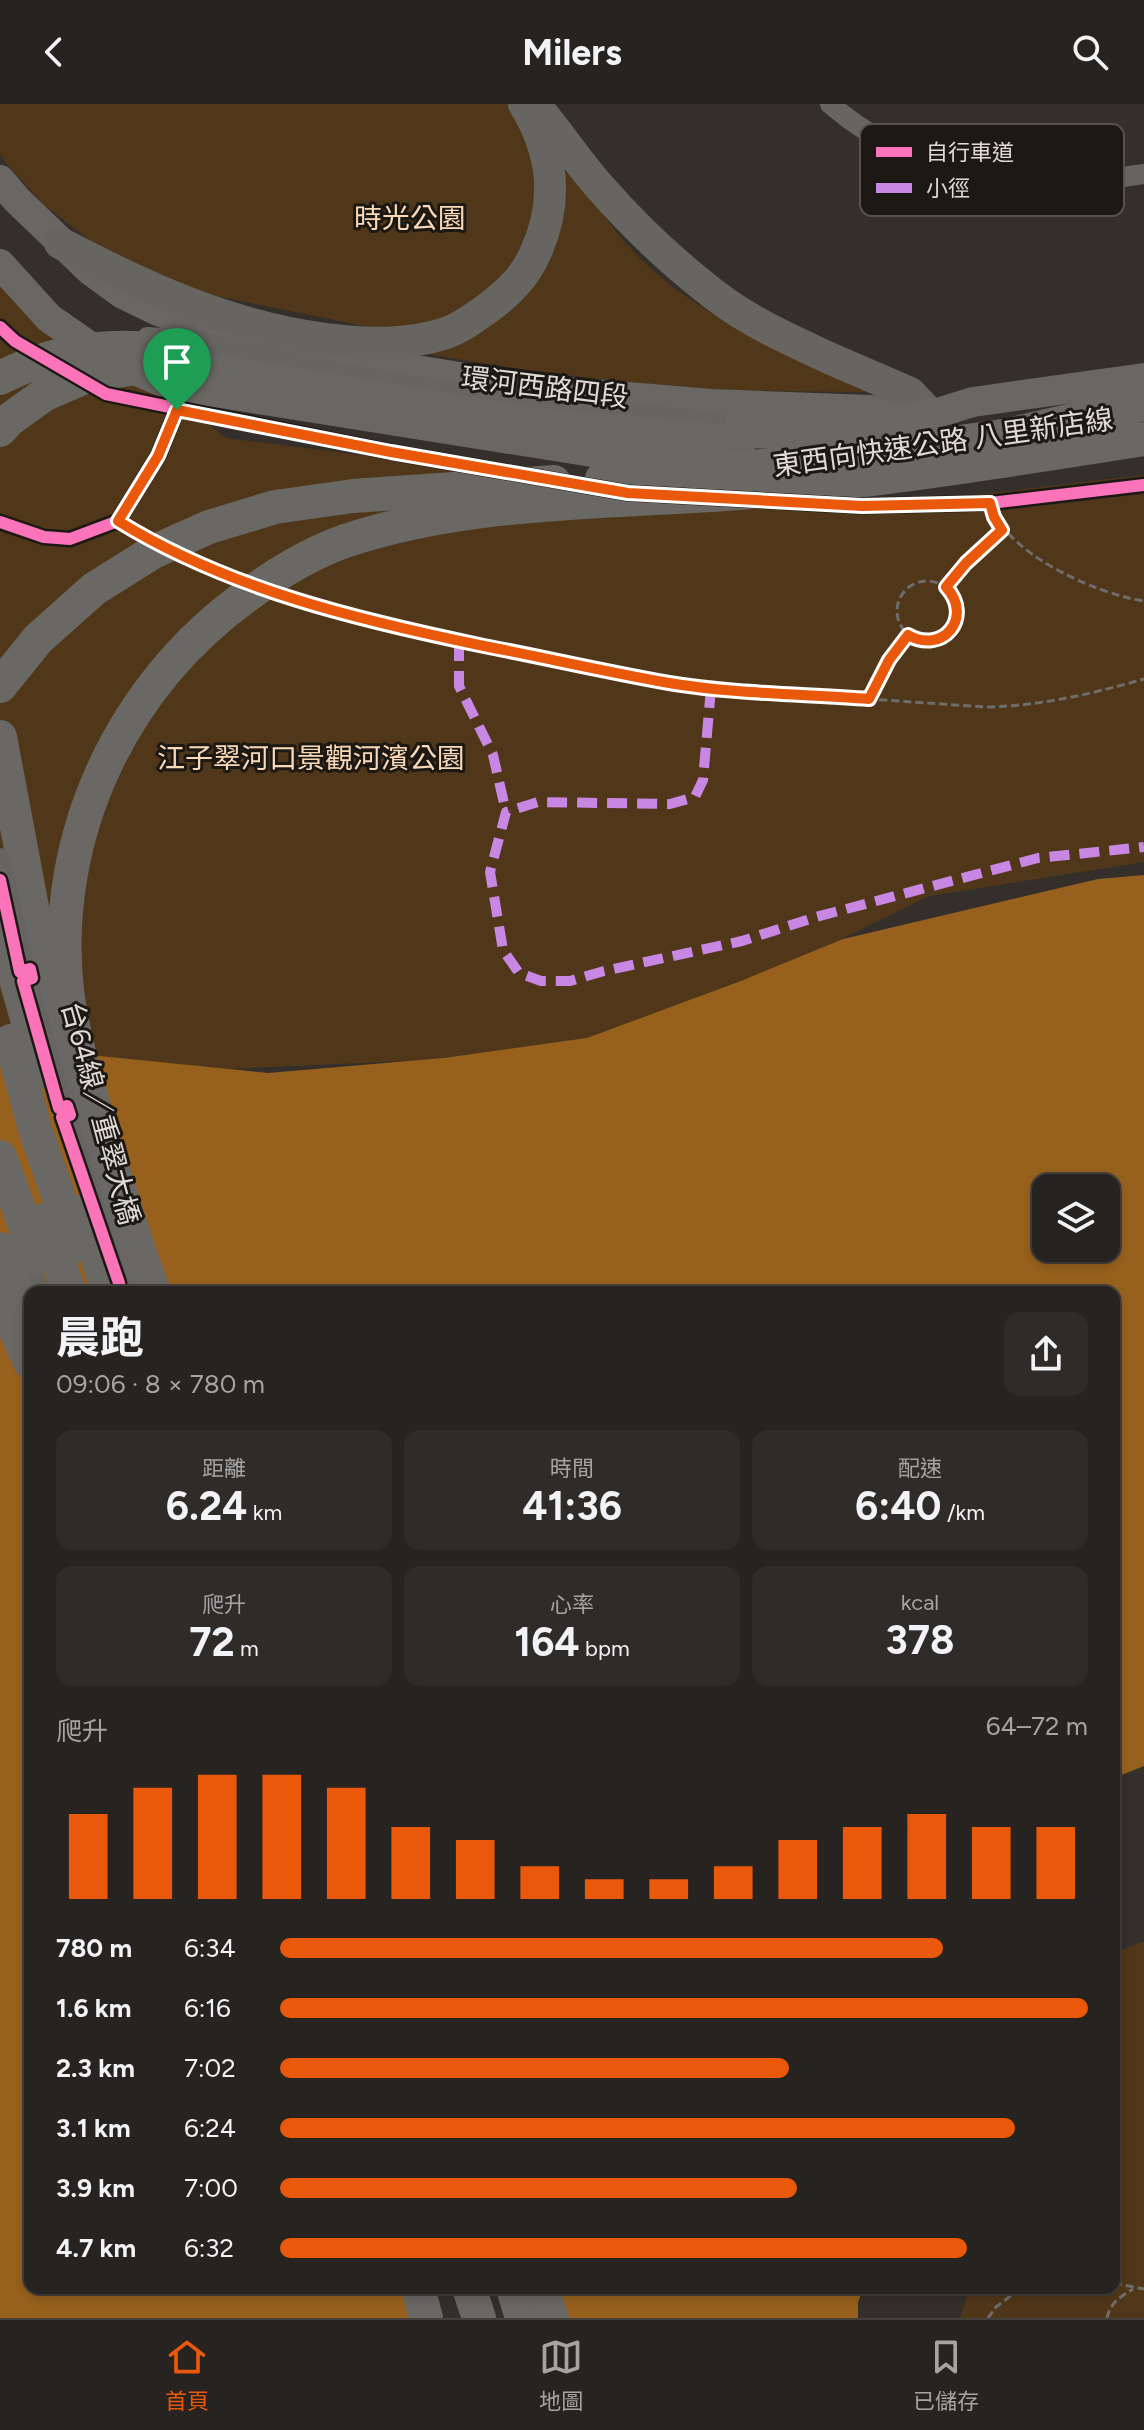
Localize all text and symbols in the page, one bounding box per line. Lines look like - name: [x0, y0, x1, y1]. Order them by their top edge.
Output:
- icon: back: [32, 30, 76, 74]
- icon: search: [1068, 30, 1112, 74]
- text: Milers: [522, 31, 622, 74]
- legend: [860, 124, 1124, 216]
- text: 自行車道: [926, 139, 1014, 166]
- text: 小徑: [926, 175, 970, 202]
- park label: 時光公園: [354, 201, 466, 235]
- pin: [143, 328, 211, 410]
- icon: arrive: [155, 340, 199, 384]
- street label: 環河西路四段: [460, 360, 630, 414]
- street label: 東西向快速公路 八里新店線: [771, 401, 1115, 483]
- park label: 江子翠河口景觀河濱公園: [157, 741, 465, 775]
- street label: 台64線／重翠大橋: [55, 998, 147, 1228]
- map controls: [1032, 1174, 1120, 1262]
- button: layers: [1032, 1174, 1120, 1262]
- text: 晨跑: [56, 1311, 144, 1364]
- button: share: [1004, 1312, 1088, 1396]
- text: 09:06 · 8 × 780 m: [56, 1368, 265, 1400]
- text: 距離: [202, 1455, 246, 1482]
- text: 時間: [550, 1455, 594, 1482]
- text: 配速: [898, 1455, 942, 1482]
- text: 6.24: [166, 1482, 247, 1530]
- text: 41:36: [522, 1482, 622, 1530]
- text: 6:40: [855, 1482, 942, 1530]
- text: km: [247, 1499, 282, 1526]
- text: /km: [942, 1499, 985, 1526]
- text: kcal: [901, 1589, 939, 1616]
- text: 爬升: [202, 1591, 246, 1618]
- text: 心率: [550, 1591, 594, 1618]
- text: 378: [886, 1616, 954, 1664]
- text: 72: [189, 1618, 235, 1666]
- text: 164: [514, 1618, 580, 1666]
- text: m: [235, 1635, 259, 1662]
- text: bpm: [580, 1635, 630, 1662]
- text: 64–72 m: [986, 1710, 1088, 1742]
- text: 爬升: [56, 1715, 108, 1747]
- text: 780 m: [56, 1932, 132, 1964]
- text: 6:34: [184, 1932, 236, 1964]
- text: 1.6 km: [56, 1992, 131, 2024]
- text: 6:16: [184, 1992, 231, 2024]
- text: 2.3 km: [56, 2052, 135, 2084]
- text: 7:02: [184, 2052, 236, 2084]
- text: 3.1 km: [56, 2112, 131, 2144]
- text: 6:24: [184, 2112, 236, 2144]
- text: 3.9 km: [56, 2172, 135, 2204]
- text: 7:00: [184, 2172, 238, 2204]
- text: 4.7 km: [56, 2232, 136, 2264]
- text: 6:32: [184, 2232, 234, 2264]
- tab: 首頁: [165, 2335, 209, 2415]
- tab: 地圖: [539, 2335, 583, 2415]
- tab: 已儲存: [913, 2335, 979, 2415]

